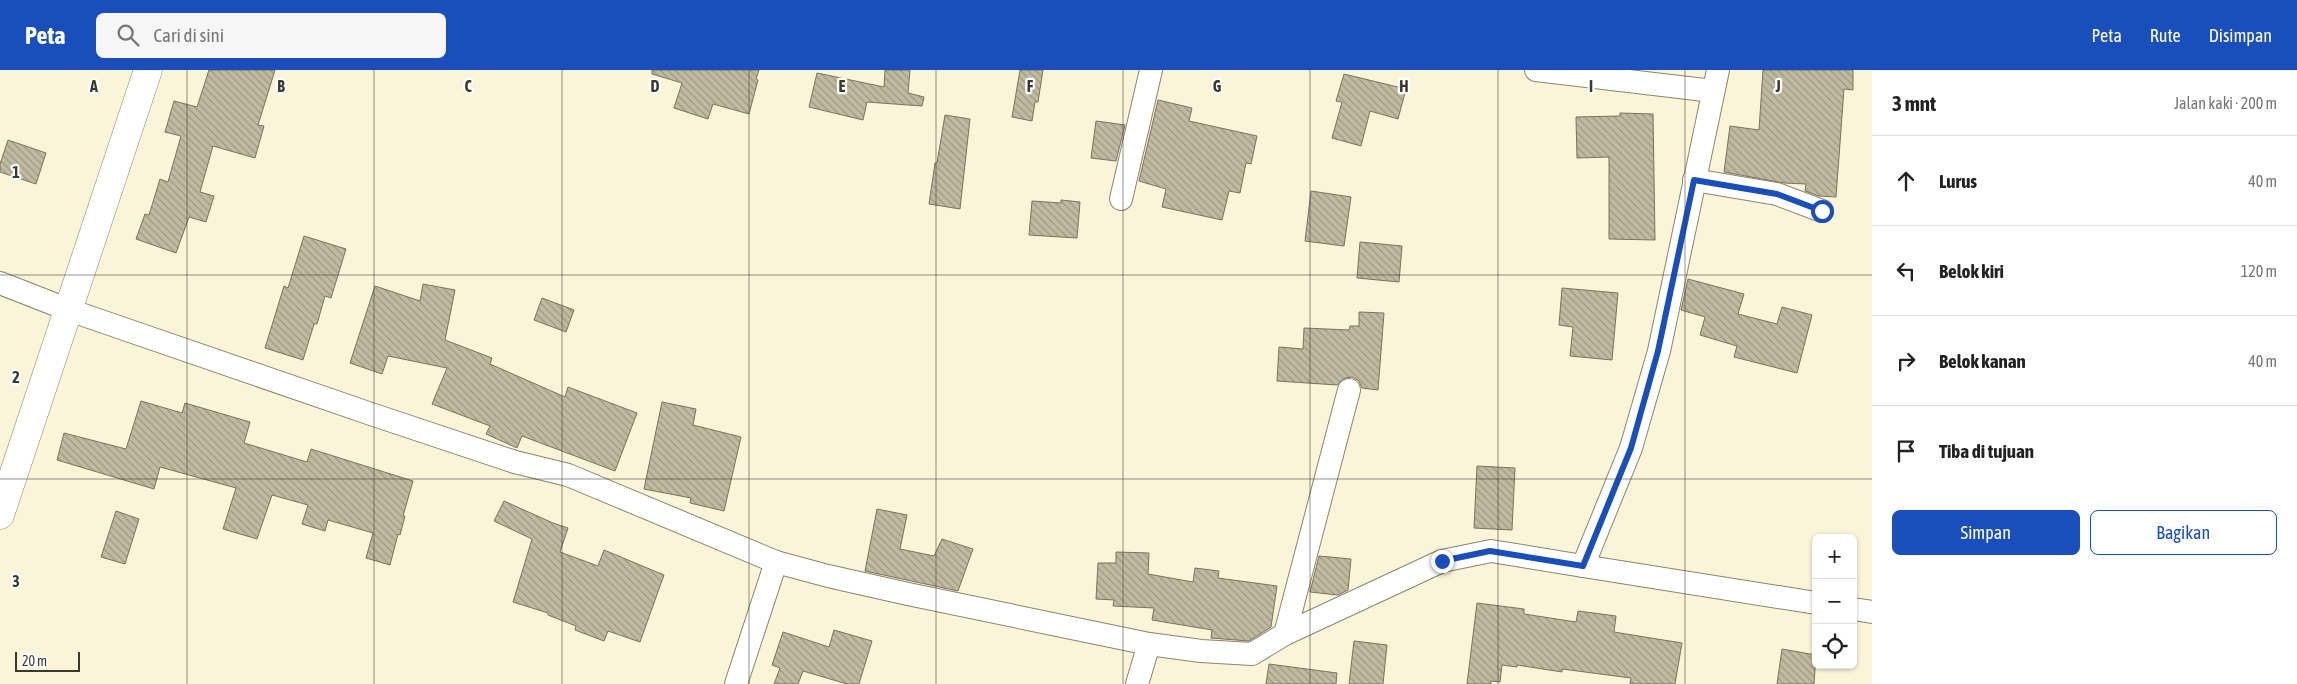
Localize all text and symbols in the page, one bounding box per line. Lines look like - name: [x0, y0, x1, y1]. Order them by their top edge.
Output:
- search box: [96, 13, 446, 58]
- icon: search: [114, 21, 142, 49]
- text: Peta: [25, 22, 66, 49]
- text: Cari di sini: [154, 24, 224, 46]
- text: Peta: [2091, 25, 2122, 46]
- text: Rute: [2150, 25, 2181, 46]
- text: Disimpan: [2209, 25, 2272, 46]
- text: A: [89, 77, 98, 95]
- text: B: [277, 77, 285, 95]
- text: C: [464, 77, 472, 95]
- text: D: [651, 77, 660, 95]
- text: E: [839, 77, 846, 95]
- text: F: [1027, 77, 1034, 95]
- text: G: [1213, 77, 1222, 95]
- text: H: [1399, 77, 1409, 95]
- text: I: [1589, 77, 1593, 95]
- text: J: [1774, 77, 1781, 95]
- text: 3 mnt: [1892, 91, 1936, 115]
- text: Jalan kaki · 200 m: [2174, 94, 2277, 112]
- text: 1: [12, 163, 20, 181]
- icon: ahead: [1892, 167, 1920, 195]
- text: Lurus: [1939, 170, 1977, 192]
- text: 40 m: [2248, 172, 2277, 190]
- route start: [1811, 200, 1834, 223]
- icon: left: [1892, 257, 1920, 285]
- text: Belok kiri: [1939, 260, 2004, 282]
- text: 120 m: [2241, 262, 2277, 280]
- icon: right: [1892, 347, 1920, 375]
- text: Belok kanan: [1939, 350, 2026, 372]
- text: 40 m: [2248, 352, 2277, 370]
- text: 2: [12, 368, 20, 386]
- icon: arrive: [1892, 437, 1920, 465]
- text: Tiba di tujuan: [1939, 440, 2034, 462]
- button: Simpan: [1892, 510, 2080, 555]
- button: Bagikan: [2090, 510, 2277, 555]
- map controls: [1812, 534, 1857, 669]
- button: +: [1812, 534, 1857, 579]
- route end: [1431, 550, 1454, 573]
- text: 3: [12, 572, 20, 590]
- button: −: [1812, 579, 1857, 624]
- button: locate: [1812, 624, 1857, 669]
- scale bar: [15, 649, 80, 672]
- text: 20 m: [22, 653, 47, 669]

